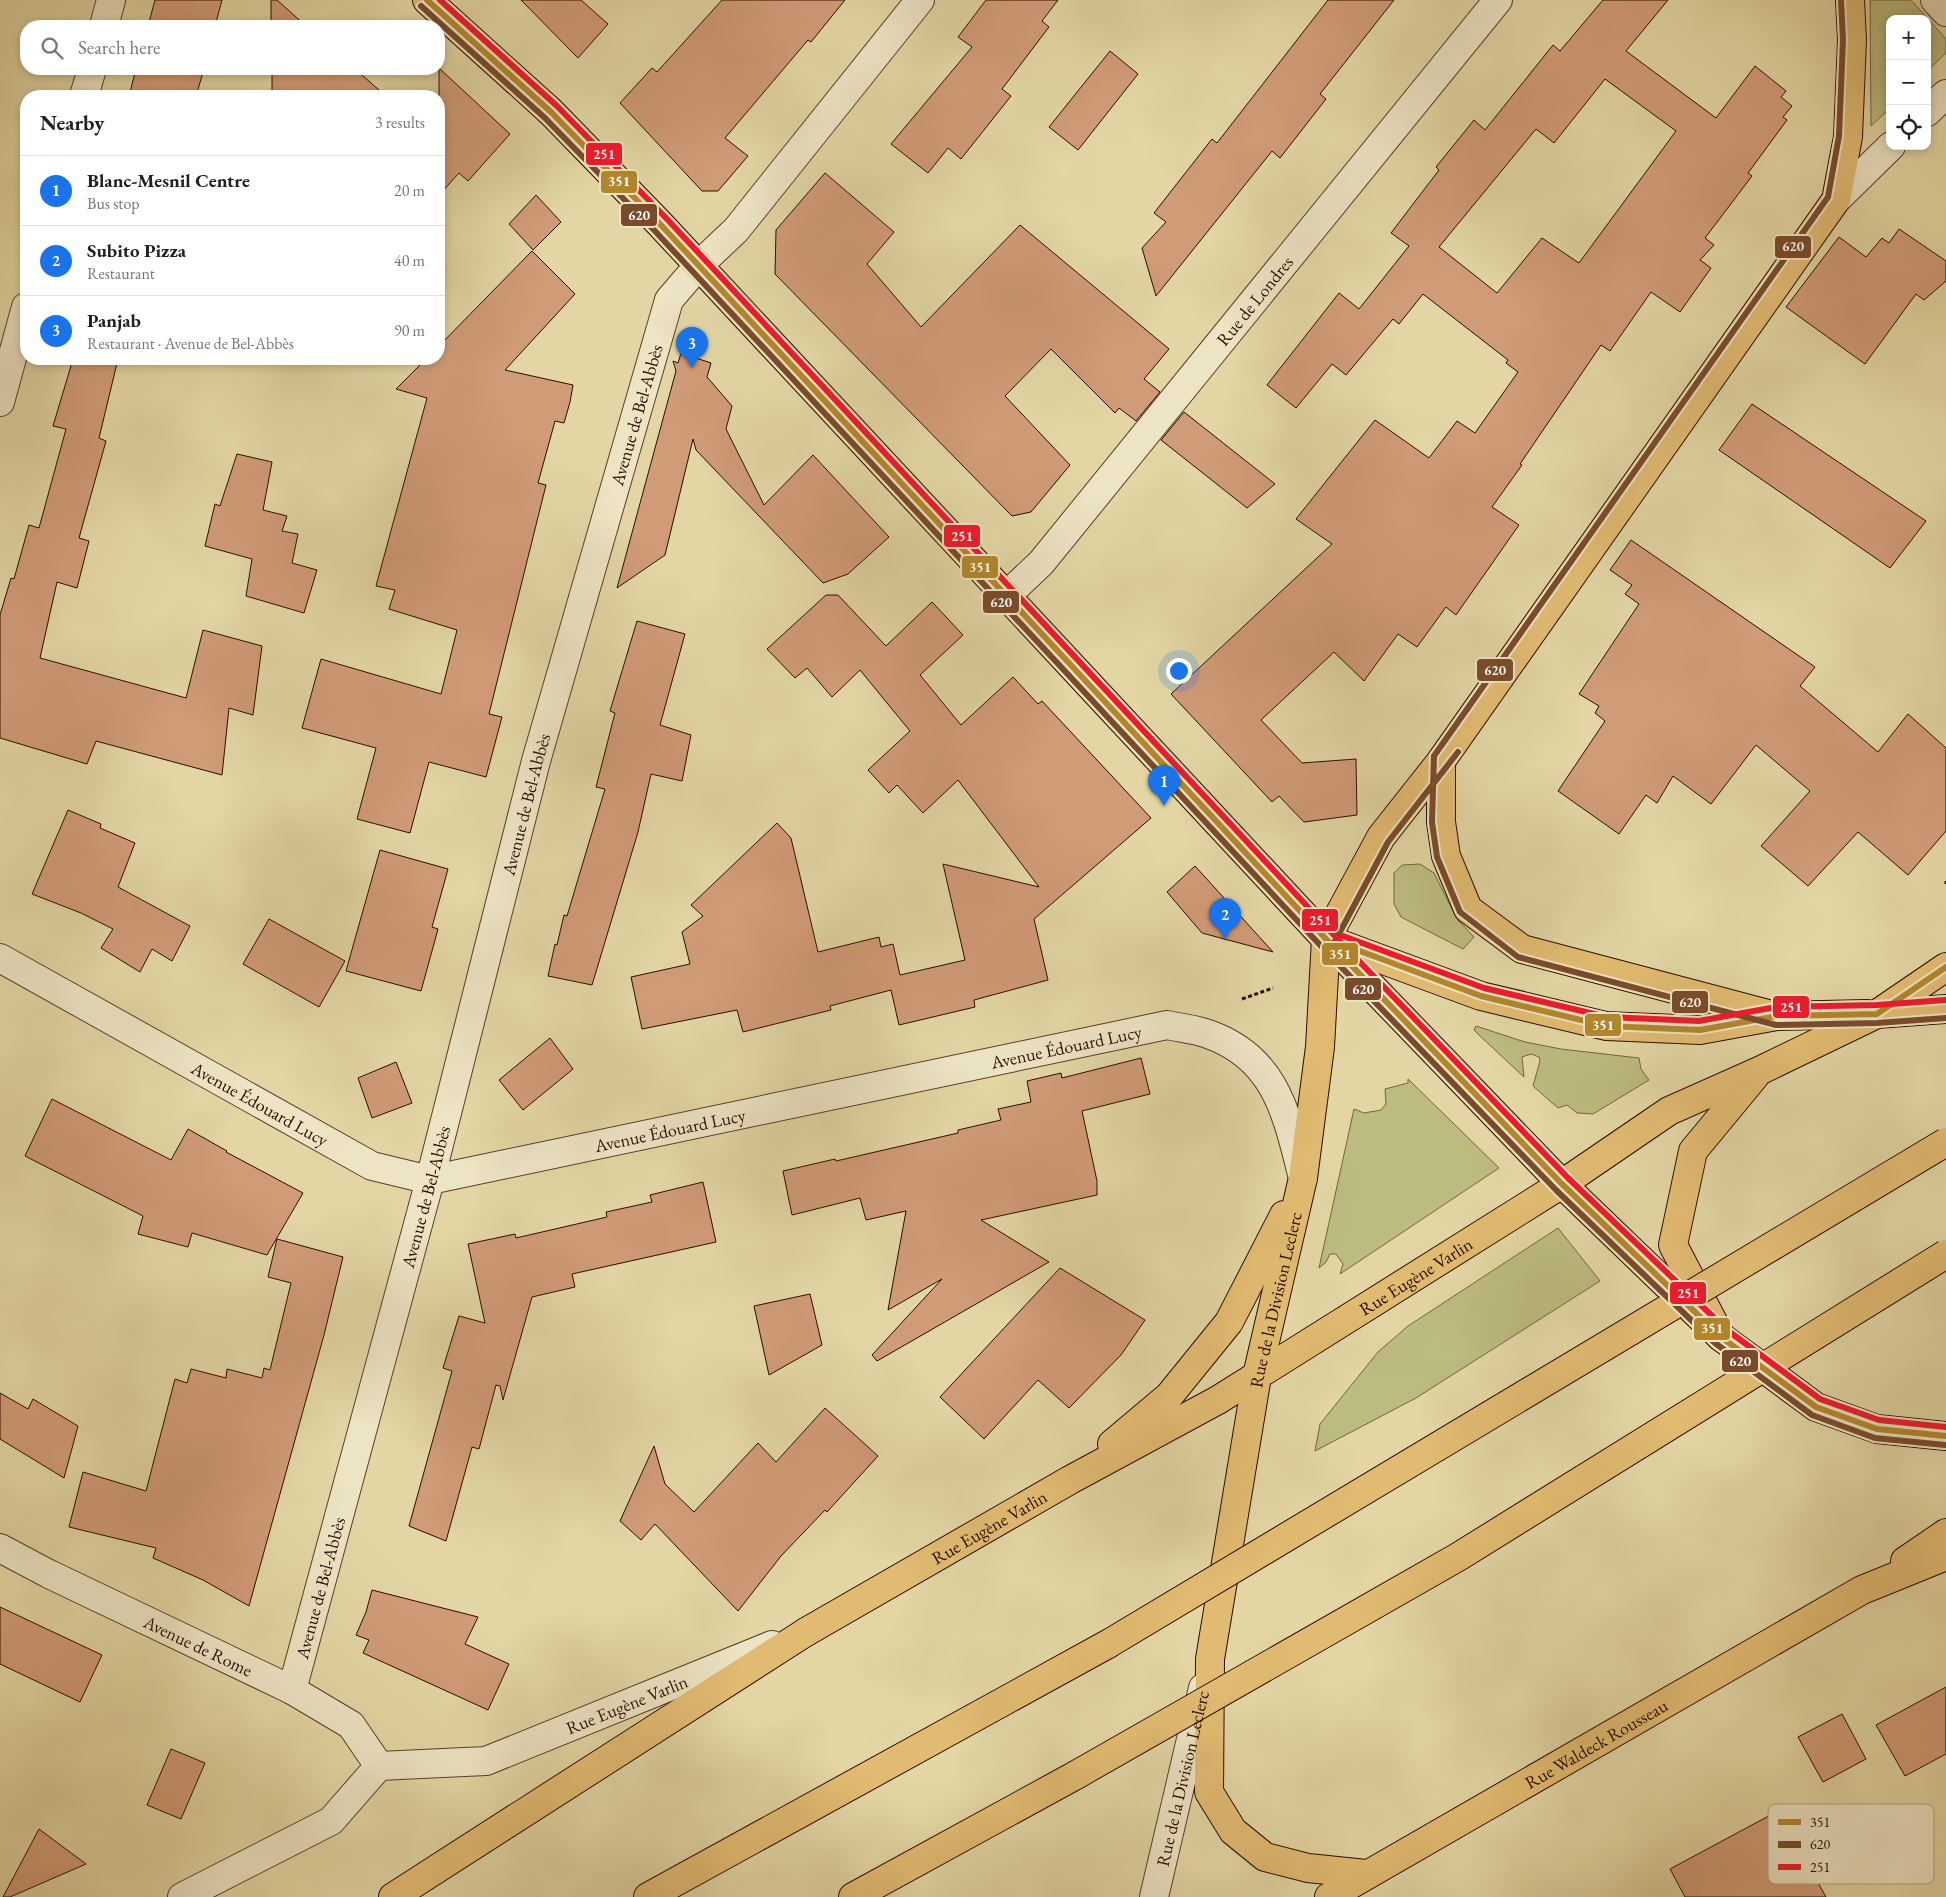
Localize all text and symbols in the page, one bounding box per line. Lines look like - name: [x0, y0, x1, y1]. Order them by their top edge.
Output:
- map controls: [1886, 15, 1931, 150]
- button: +: [1886, 15, 1931, 60]
- search box: [20, 20, 445, 75]
- icon: search: [38, 34, 66, 62]
- text: Search here: [78, 35, 160, 60]
- button: −: [1886, 60, 1931, 105]
- button: locate: [1886, 105, 1931, 150]
- text: Nearby: [40, 109, 104, 136]
- text: 3 results: [375, 112, 425, 133]
- line badge: 251: [585, 142, 623, 166]
- text: 251: [593, 145, 615, 163]
- text: Blanc-Mesnil Centre: [87, 168, 250, 193]
- line badge: 351: [600, 170, 638, 194]
- text: 351: [608, 172, 630, 190]
- text: 1: [52, 180, 60, 201]
- text: 20 m: [394, 180, 425, 201]
- text: Bus stop: [87, 193, 140, 214]
- line badge: 620: [620, 203, 658, 227]
- text: 620: [628, 206, 651, 224]
- line badge: 620: [1774, 235, 1812, 259]
- text: 620: [1782, 237, 1805, 255]
- text: Subito Pizza: [87, 238, 186, 263]
- text: 2: [52, 250, 60, 271]
- text: 40 m: [394, 250, 425, 271]
- street label: Rue de Londres: [1211, 250, 1298, 350]
- text: Restaurant: [87, 263, 155, 284]
- text: Panjab: [87, 308, 141, 333]
- text: 3: [52, 320, 60, 341]
- text: 90 m: [394, 320, 425, 341]
- pin: 3: [676, 327, 708, 368]
- text: Restaurant · Avenue de Bel-Abbès: [87, 333, 294, 354]
- street label: Avenue de Bel-Abbès: [604, 341, 667, 489]
- line badge: 251: [943, 524, 981, 548]
- text: 251: [951, 527, 973, 545]
- line badge: 351: [961, 555, 999, 579]
- text: 351: [969, 558, 991, 576]
- line badge: 620: [982, 590, 1020, 614]
- text: 620: [990, 593, 1013, 611]
- your location: [1166, 658, 1192, 684]
- line badge: 620: [1476, 658, 1514, 682]
- text: 620: [1484, 661, 1507, 679]
- street label: Avenue de Bel-Abbès: [496, 730, 555, 879]
- pin: 1: [1148, 765, 1180, 806]
- pin: 2: [1209, 898, 1241, 939]
- line badge: 251: [1301, 908, 1339, 932]
- text: 251: [1309, 911, 1331, 929]
- line badge: 351: [1321, 942, 1359, 966]
- text: 351: [1329, 945, 1351, 963]
- line badge: 620: [1344, 977, 1382, 1001]
- text: 620: [1352, 980, 1375, 998]
- line badge: 620: [1671, 990, 1709, 1014]
- text: 620: [1679, 993, 1702, 1011]
- line badge: 251: [1772, 995, 1810, 1019]
- text: 251: [1780, 998, 1802, 1016]
- line badge: 351: [1584, 1013, 1622, 1037]
- text: 351: [1592, 1016, 1614, 1034]
- street label: Avenue Édouard Lucy: [988, 1019, 1144, 1073]
- street label: Avenue Édouard Lucy: [187, 1055, 333, 1151]
- street label: Avenue Édouard Lucy: [592, 1102, 747, 1157]
- street label: Avenue de Bel-Abbès: [395, 1123, 455, 1271]
- street label: Rue de la Division Leclerc: [1244, 1209, 1306, 1389]
- street label: Rue Eugène Varlin: [1355, 1232, 1477, 1320]
- line badge: 251: [1669, 1281, 1707, 1305]
- text: 251: [1677, 1284, 1699, 1302]
- line badge: 351: [1693, 1317, 1731, 1341]
- text: 351: [1701, 1319, 1723, 1337]
- line badge: 620: [1721, 1349, 1759, 1373]
- text: 620: [1729, 1352, 1752, 1370]
- street label: Rue Eugène Varlin: [927, 1484, 1051, 1569]
- street label: Avenue de Bel-Abbès: [289, 1514, 350, 1662]
- street label: Avenue de Rome: [139, 1609, 257, 1681]
- street label: Rue Eugène Varlin: [562, 1669, 691, 1739]
- street label: Rue de la Division Leclerc: [1150, 1688, 1214, 1868]
- street label: Rue Waldeck Rousseau: [1520, 1693, 1672, 1793]
- legend: [1768, 1804, 1934, 1884]
- text: 351: [1810, 1813, 1830, 1831]
- text: 620: [1810, 1835, 1830, 1853]
- text: 251: [1810, 1858, 1830, 1876]

